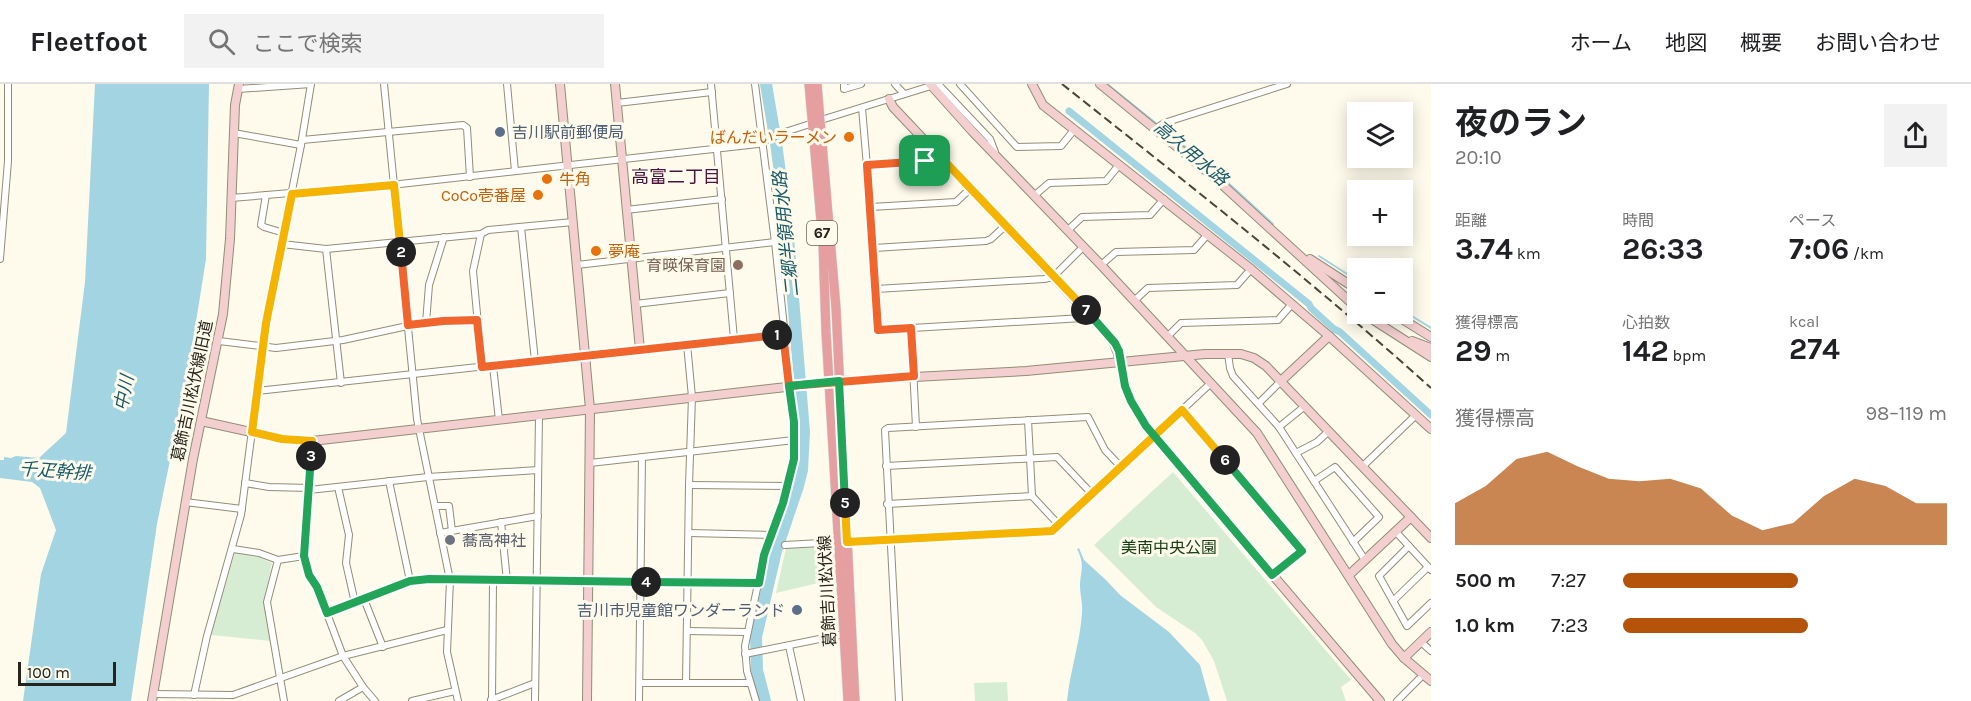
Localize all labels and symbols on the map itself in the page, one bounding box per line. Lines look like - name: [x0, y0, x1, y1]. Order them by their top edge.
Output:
- water label: 高久用水路: [1149, 116, 1234, 192]
- place label: 吉川駅前郵便局: [512, 123, 624, 142]
- marker: 吉川駅前郵便局: [493, 125, 507, 139]
- place label: ばんだいラーメン: [710, 128, 837, 147]
- marker: ばんだいラーメン: [842, 130, 856, 144]
- pin: [899, 135, 950, 186]
- district label: 高富二丁目: [631, 166, 721, 188]
- water label: 二郷半領用水路: [768, 168, 804, 298]
- place label: 牛角: [559, 170, 591, 189]
- marker: 牛角: [540, 172, 554, 186]
- place label: CoCo壱番屋: [441, 186, 526, 205]
- marker: CoCo壱番屋: [531, 188, 545, 202]
- road number: 67: [807, 221, 837, 245]
- pin: 2: [386, 237, 416, 267]
- place label: 夢庵: [608, 242, 640, 261]
- marker: 夢庵: [589, 244, 603, 258]
- place label: 育暎保育園: [646, 256, 726, 275]
- marker: 育暎保育園: [731, 258, 745, 272]
- pin: 7: [1071, 295, 1101, 325]
- street label: 葛飾吉川松伏線旧道: [168, 319, 216, 463]
- pin: 1: [762, 320, 792, 350]
- water label: 中川: [110, 371, 139, 413]
- pin: 3: [296, 441, 326, 471]
- pin: 6: [1210, 445, 1240, 475]
- water label: 千疋幹排: [18, 458, 94, 485]
- pin: 5: [830, 488, 860, 518]
- place label: 蕎高神社: [462, 531, 526, 550]
- marker: 蕎高神社: [443, 533, 457, 547]
- street label: 葛飾吉川松伏線: [815, 535, 839, 647]
- park label: 美南中央公園: [1121, 538, 1217, 557]
- pin: 4: [631, 567, 661, 597]
- place label: 吉川市児童館ワンダーランド: [577, 601, 785, 620]
- marker: 吉川市児童館ワンダーランド: [790, 603, 804, 617]
- scale bar: [18, 659, 116, 686]

